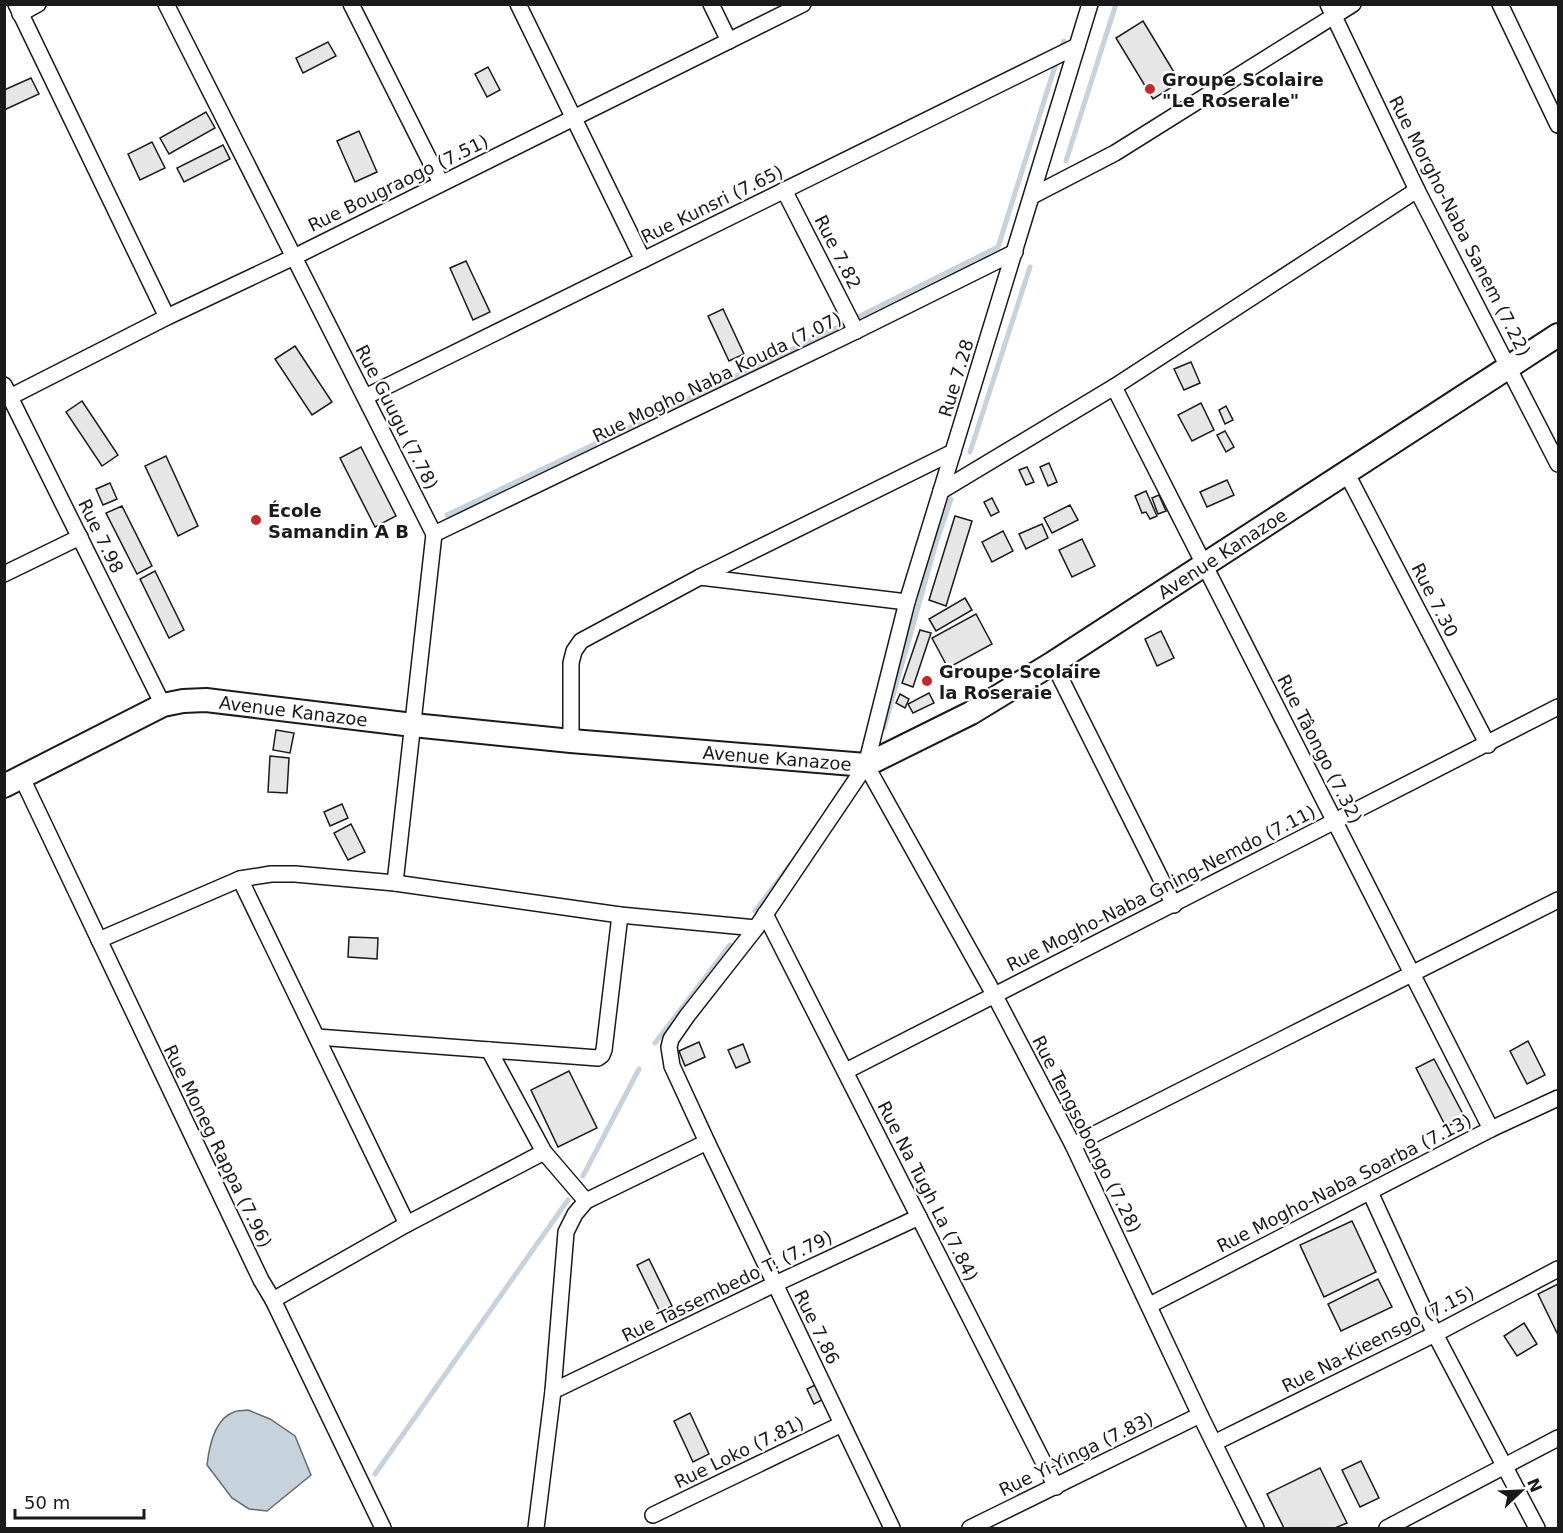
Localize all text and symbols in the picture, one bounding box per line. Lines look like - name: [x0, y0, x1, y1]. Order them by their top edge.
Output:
- place label: Groupe Scolaire "Le Roserale": [1162, 69, 1324, 111]
- marker: Groupe Scolaire "Le Roserale": [1143, 82, 1157, 96]
- street label: Rue Morgho-Naba Sanem (7.22): [1385, 92, 1535, 360]
- street label: Rue Bougraogo (7.51): [304, 130, 492, 236]
- street label: Rue Kunsri (7.65): [638, 161, 786, 247]
- street label: Rue 7.82: [810, 212, 866, 292]
- street label: Rue Mogho Naba Kouda (7.07): [589, 307, 845, 447]
- street label: Rue 7.28: [934, 337, 978, 419]
- street label: Rue Guugu (7.78): [351, 341, 443, 493]
- street label: Rue 7.98: [74, 495, 128, 577]
- place label: École Samandin A B: [268, 500, 409, 542]
- street label: Avenue Kanazoe: [1154, 504, 1290, 603]
- marker: École Samandin A B: [249, 513, 263, 527]
- street label: Rue 7.30: [1407, 560, 1463, 640]
- place label: Groupe Scolaire la Roseraie: [939, 661, 1101, 703]
- street label: Rue Tâongo (7.32): [1273, 671, 1367, 827]
- marker: Groupe Scolaire la Roseraie: [920, 674, 934, 688]
- street label: Avenue Kanazoe: [218, 691, 369, 730]
- street label: Avenue Kanazoe: [702, 741, 852, 774]
- street label: Rue Mogho-Naba Gning-Nemdo (7.11): [1003, 801, 1319, 975]
- street label: Rue Tengsobongo (7.28): [1028, 1032, 1146, 1236]
- street label: Rue Moneg Rappa (7.96): [160, 1041, 276, 1251]
- street label: Rue Na Tugh La (7.84): [873, 1097, 983, 1285]
- street label: Rue Mogho-Naba Soarba (7.13): [1213, 1109, 1475, 1257]
- street label: Rue Tassembedo T. (7.79): [618, 1226, 836, 1346]
- street label: Rue Na-Kieensgo (7.15): [1278, 1281, 1478, 1397]
- street label: Rue 7.86: [790, 1286, 844, 1368]
- street label: Rue Yi-Yinga (7.83): [996, 1408, 1156, 1500]
- street label: Rue Loko (7.81): [671, 1412, 807, 1492]
- north arrow: [1491, 1461, 1551, 1521]
- text: N: [1523, 1475, 1546, 1495]
- scale bar: [15, 1482, 144, 1520]
- text: 50 m: [24, 1492, 70, 1513]

